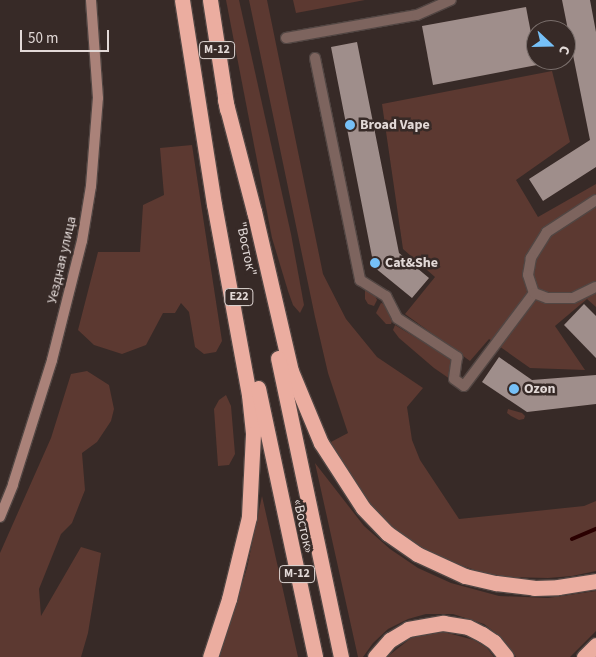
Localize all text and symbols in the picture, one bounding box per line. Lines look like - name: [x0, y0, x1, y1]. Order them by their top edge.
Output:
- scale bar: [22, 20, 111, 52]
- north arrow: [526, 20, 576, 70]
- text: 50 m: [28, 28, 58, 49]
- road number: М-12: [198, 40, 236, 60]
- text: С: [553, 43, 575, 57]
- place label: Broad Vape: [360, 117, 430, 133]
- marker: Broad Vape: [344, 119, 356, 131]
- street label: Уездная улица: [44, 215, 80, 305]
- street label: "Восток": [232, 220, 260, 278]
- place label: Cat&She: [385, 255, 438, 271]
- marker: Cat&She: [369, 257, 381, 269]
- road number: E22: [224, 288, 254, 306]
- place label: Ozon: [524, 381, 555, 397]
- marker: Ozon: [508, 383, 520, 395]
- street label: «Восток»: [289, 498, 317, 554]
- road number: М-12: [278, 564, 316, 584]

